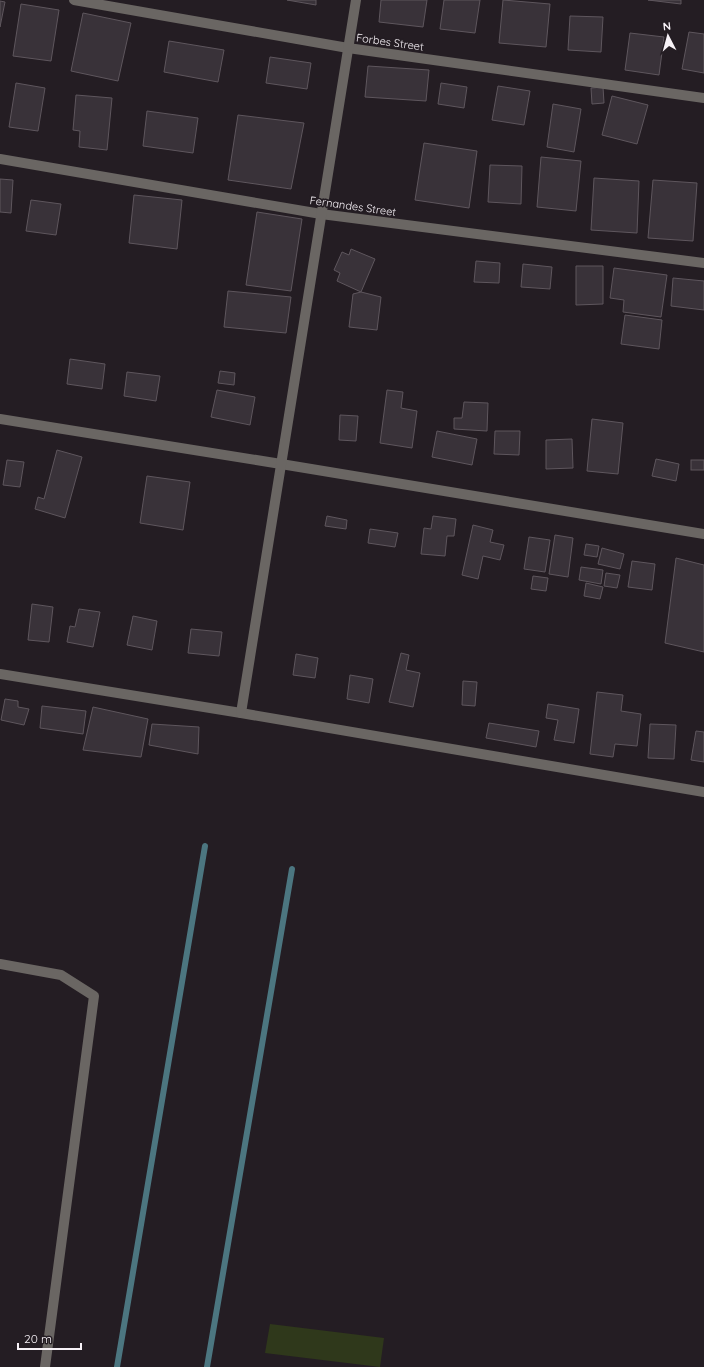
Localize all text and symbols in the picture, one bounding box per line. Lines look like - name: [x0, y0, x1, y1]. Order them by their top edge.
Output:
- north arrow: [648, 16, 688, 56]
- text: N: [662, 19, 672, 33]
- street label: Forbes Street: [355, 30, 425, 54]
- street label: Fernandes Street: [309, 193, 397, 219]
- scale bar: [18, 1325, 81, 1351]
- text: 20 m: [24, 1331, 52, 1346]

